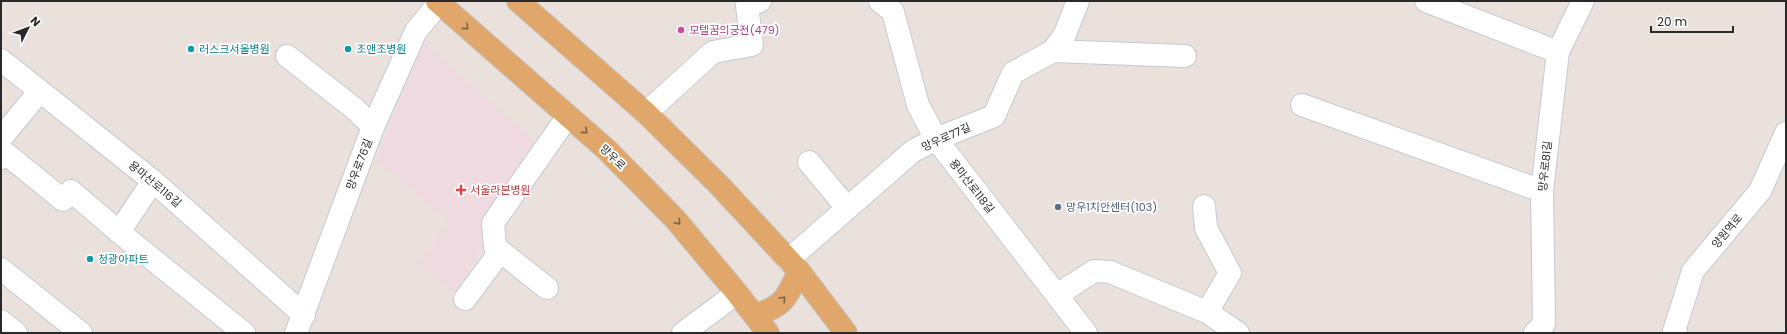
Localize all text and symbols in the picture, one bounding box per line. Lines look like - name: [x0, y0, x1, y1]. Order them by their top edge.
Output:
- north arrow: [8, 8, 48, 48]
- scale bar: [1651, 8, 1733, 34]
- text: N: [27, 13, 44, 30]
- text: 20 m: [1657, 13, 1687, 30]
- one-way arrow: [462, 22, 469, 29]
- place label: 모텔꿈의궁전(479): [689, 22, 780, 38]
- marker: 모텔꿈의궁전(479): [676, 25, 686, 35]
- place label: 러스크서울병원: [199, 41, 270, 57]
- place label: 조앤조병원: [356, 41, 407, 57]
- marker: 러스크서울병원: [186, 44, 196, 54]
- marker: 조앤조병원: [343, 44, 353, 54]
- street label: 망우로77길: [919, 119, 973, 155]
- one-way arrow: [581, 126, 588, 133]
- street label: 망우로76길: [342, 136, 376, 192]
- street label: 망우로81길: [1534, 140, 1556, 192]
- street label: 망우로: [597, 141, 629, 173]
- street label: 용마산로118길: [946, 156, 998, 216]
- street label: 용마산로116길: [125, 157, 185, 211]
- place label: 서울라본병원: [470, 182, 531, 198]
- marker: 서울라본병원: [455, 184, 467, 196]
- place label: 망우1치안센터(103): [1066, 199, 1157, 215]
- marker: 망우1치안센터(103): [1053, 202, 1063, 212]
- street label: 양원역로: [1708, 210, 1746, 252]
- one-way arrow: [673, 217, 680, 225]
- place label: 청광아파트: [98, 251, 149, 267]
- marker: 청광아파트: [85, 254, 95, 264]
- one-way arrow: [778, 297, 786, 304]

